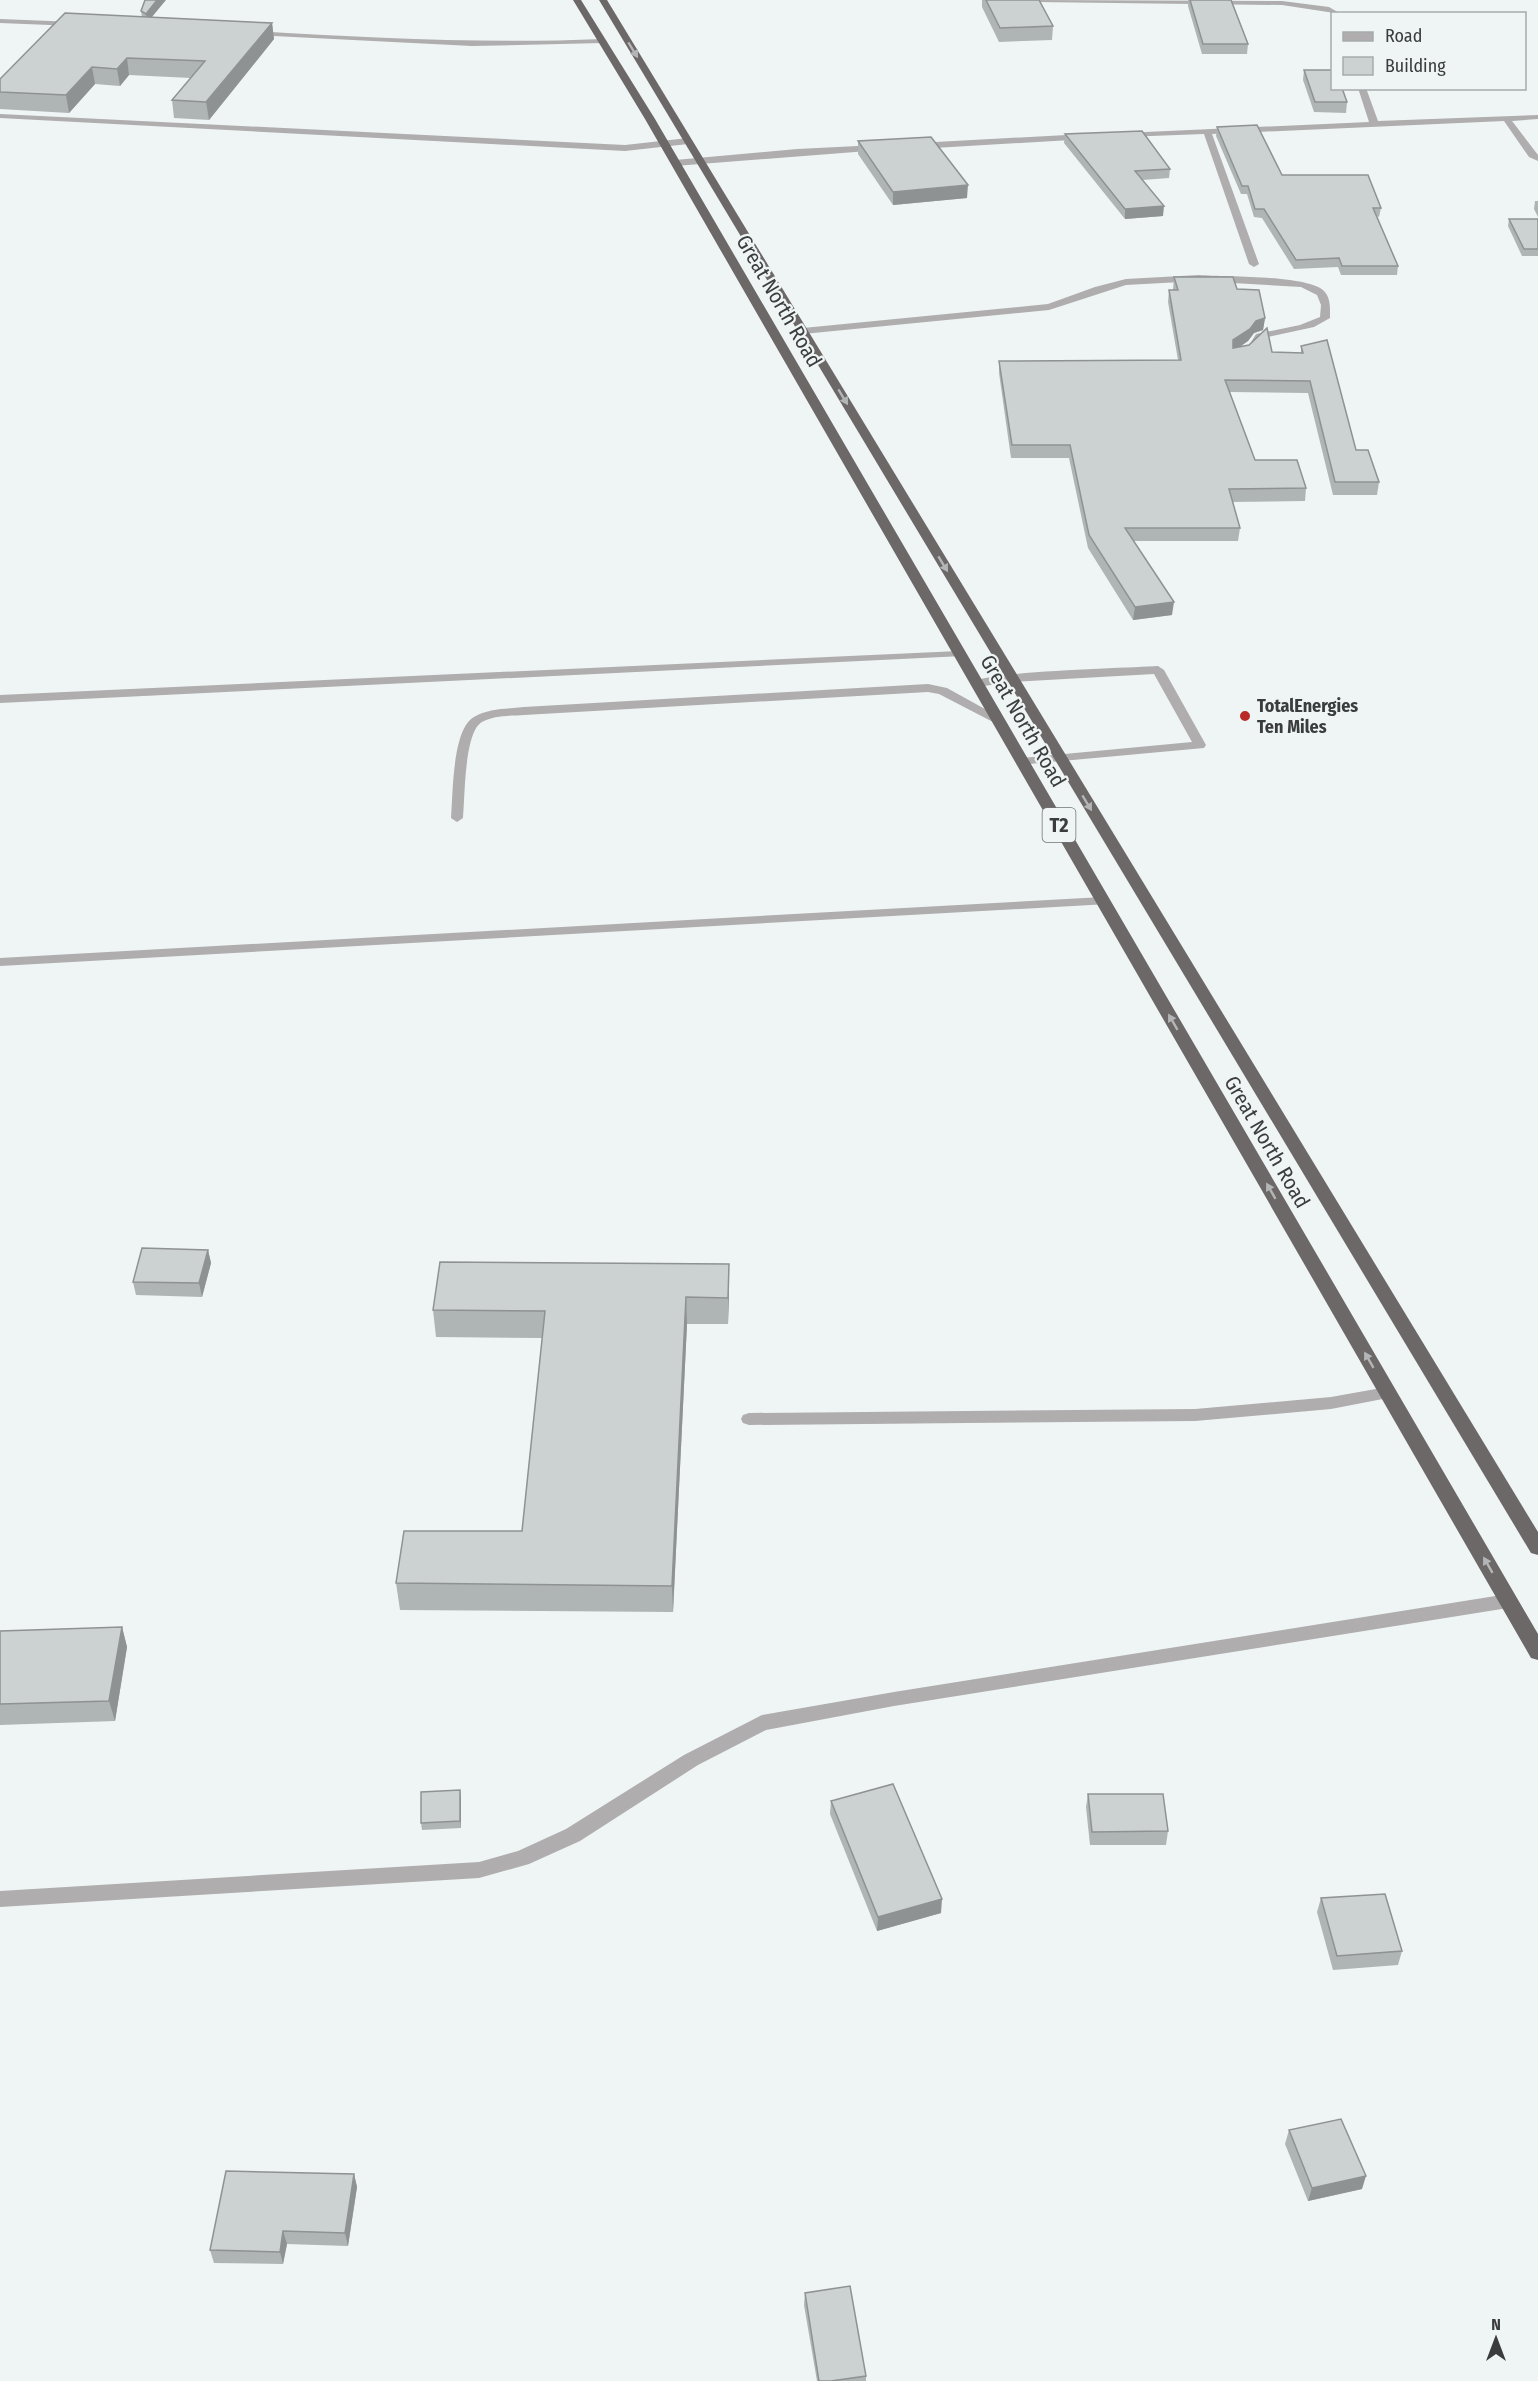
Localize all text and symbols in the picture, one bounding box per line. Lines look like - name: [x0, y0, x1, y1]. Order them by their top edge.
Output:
- legend: [1331, 12, 1526, 90]
- text: Road: [1385, 25, 1422, 47]
- one-way arrow: [628, 42, 639, 58]
- text: Building: [1385, 55, 1446, 77]
- street label: Great North Road: [731, 230, 827, 372]
- one-way arrow: [837, 389, 848, 405]
- one-way arrow: [938, 556, 949, 572]
- street label: Great North Road: [975, 650, 1071, 792]
- place label: TotalEnergies Ten Miles: [1257, 695, 1358, 738]
- marker: TotalEnergies Ten Miles: [1238, 709, 1252, 723]
- one-way arrow: [1082, 795, 1093, 811]
- road number: T2: [1042, 808, 1076, 842]
- one-way arrow: [1168, 1013, 1178, 1030]
- street label: Great North Road: [1219, 1071, 1315, 1213]
- one-way arrow: [1266, 1182, 1276, 1199]
- one-way arrow: [1363, 1352, 1374, 1368]
- one-way arrow: [1482, 1557, 1493, 1573]
- north arrow: [1466, 2309, 1526, 2369]
- text: N: [1491, 2315, 1501, 2334]

